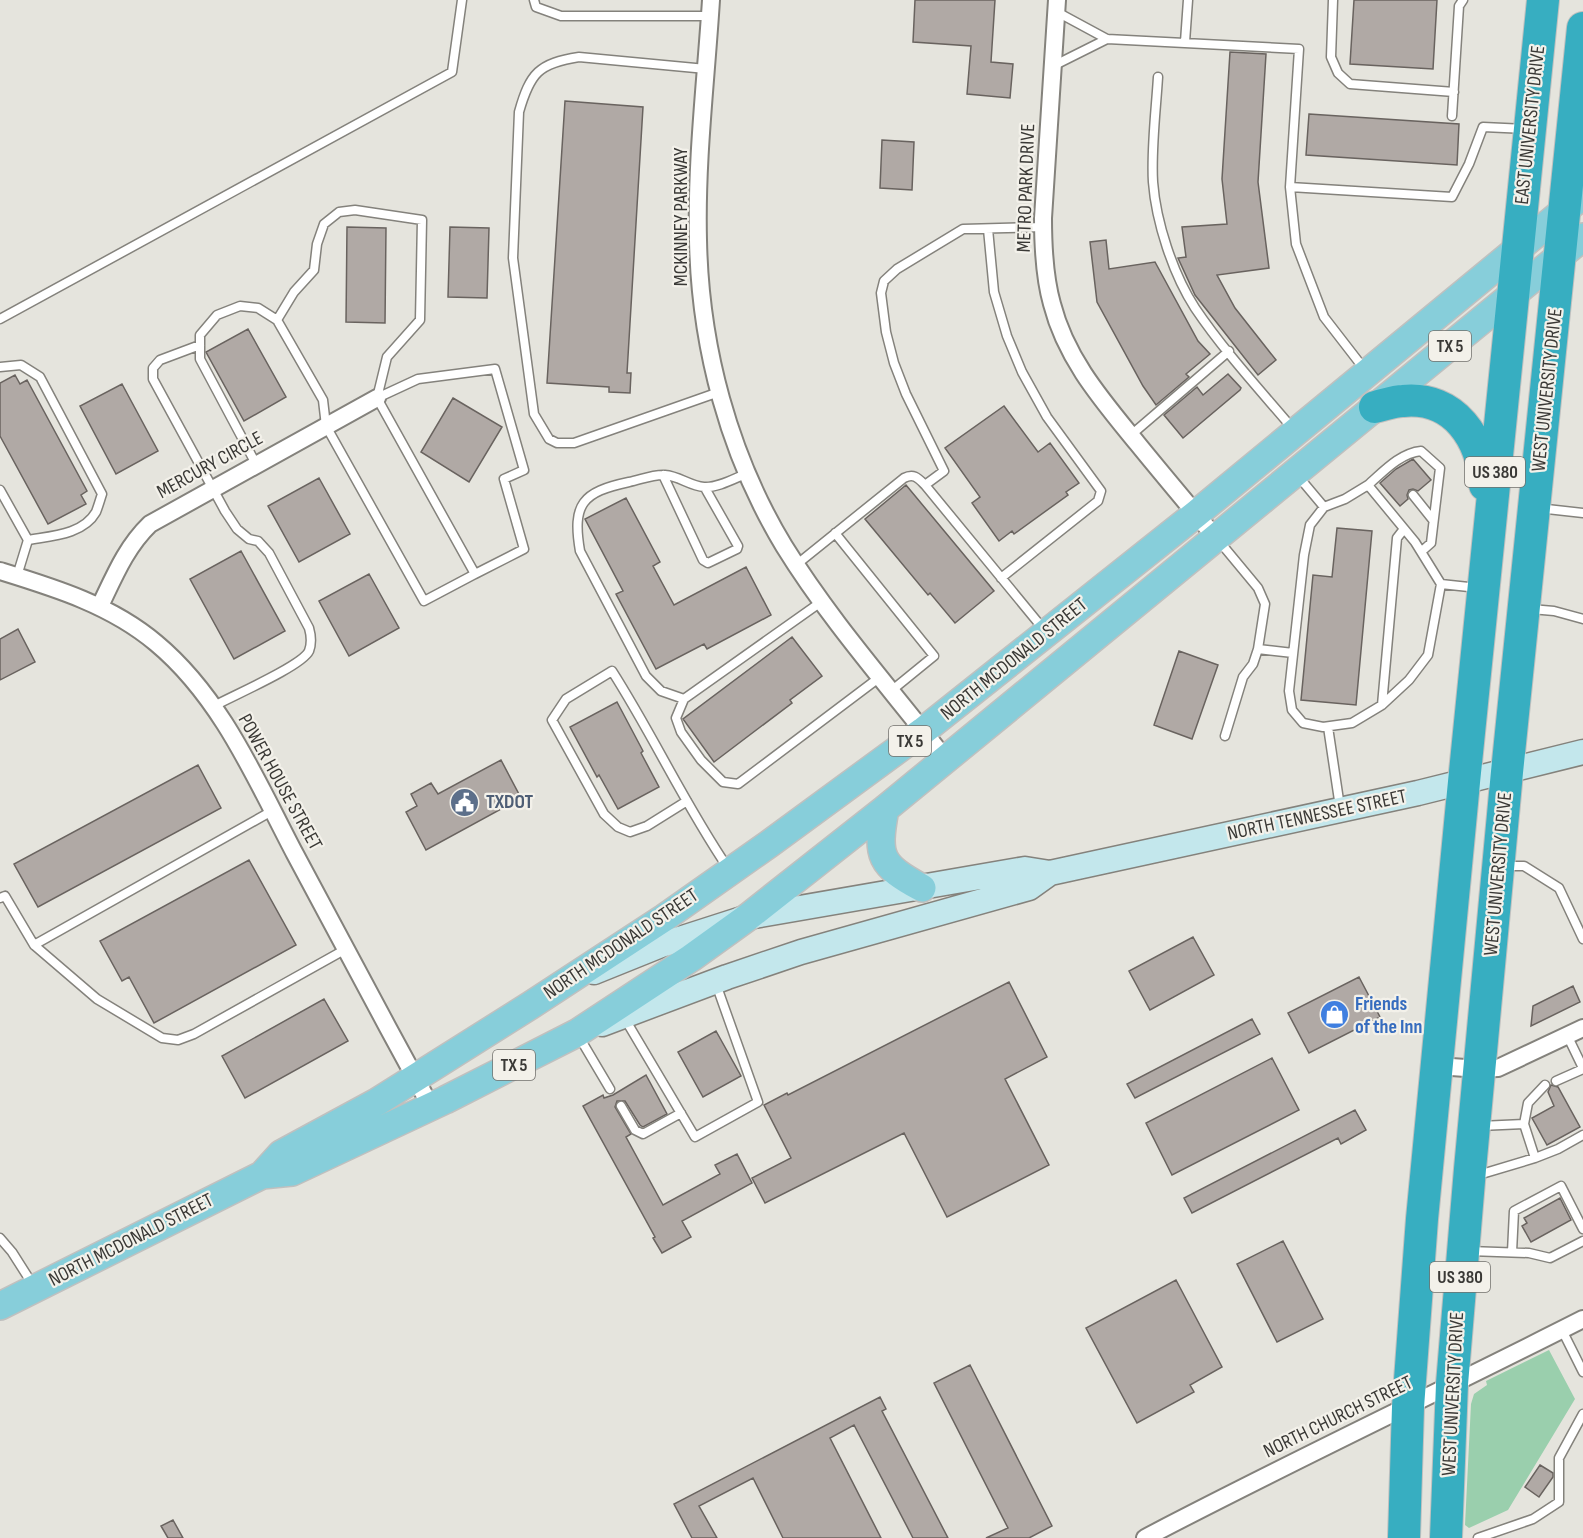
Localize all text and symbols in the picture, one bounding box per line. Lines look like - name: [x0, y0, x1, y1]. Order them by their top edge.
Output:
- street label: EAST UNIVERSITY DRIVE: [1510, 44, 1550, 206]
- street label: METRO PARK DRIVE: [1012, 123, 1040, 253]
- street label: MCKINNEY PARKWAY: [669, 147, 693, 286]
- street label: WEST UNIVERSITY DRIVE: [1526, 307, 1568, 473]
- road number: TX 5: [1429, 331, 1471, 361]
- street label: MERCURY CIRCLE: [153, 426, 267, 504]
- road number: US 380: [1465, 457, 1525, 487]
- street label: NORTH MCDONALD STREET: [936, 593, 1092, 725]
- street label: POWER HOUSE STREET: [233, 710, 327, 854]
- road number: TX 5: [889, 726, 931, 756]
- street label: NORTH TENNESSEE STREET: [1225, 784, 1409, 846]
- public building icon: TXDOT: [449, 786, 481, 818]
- place label: TXDOT: [486, 790, 534, 814]
- street label: WEST UNIVERSITY DRIVE: [1479, 791, 1517, 957]
- street label: NORTH MCDONALD STREET: [539, 883, 703, 1005]
- place label: Friends of the Inn: [1355, 992, 1422, 1039]
- shop icon: Friends of the Inn: [1318, 999, 1350, 1031]
- road number: TX 5: [493, 1050, 535, 1080]
- street label: NORTH MCDONALD STREET: [45, 1188, 217, 1292]
- road number: US 380: [1430, 1262, 1490, 1292]
- street label: WEST UNIVERSITY DRIVE: [1437, 1311, 1469, 1477]
- street label: NORTH CHURCH STREET: [1260, 1371, 1416, 1463]

